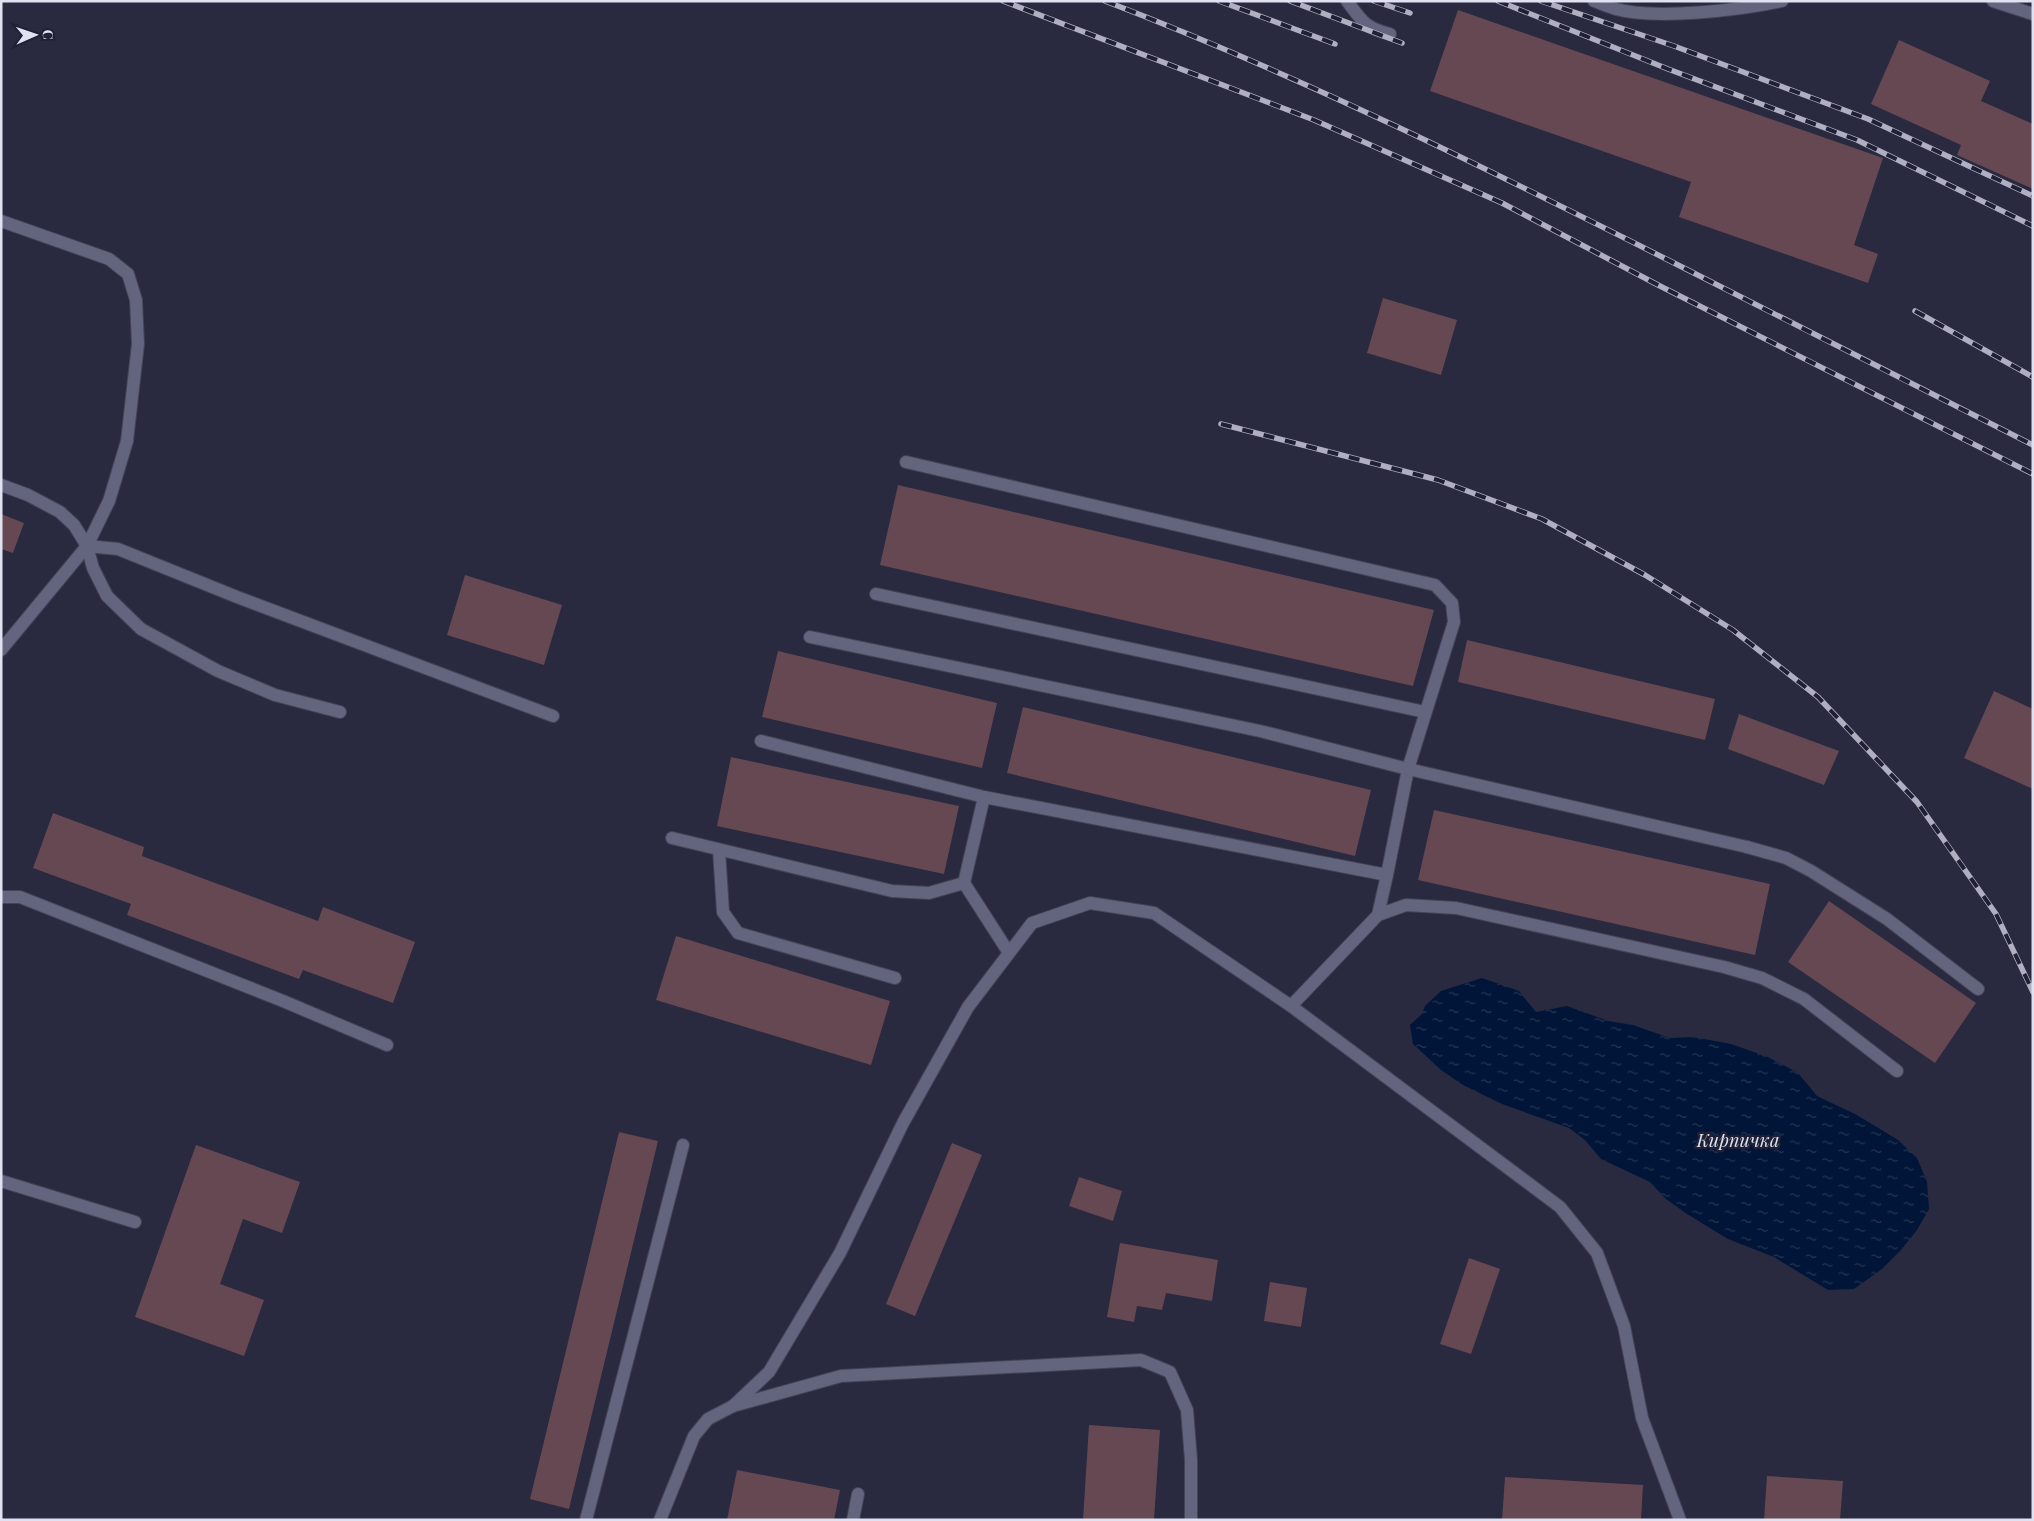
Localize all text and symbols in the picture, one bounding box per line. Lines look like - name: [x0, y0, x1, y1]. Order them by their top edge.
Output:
- north arrow: [10, 10, 60, 60]
- text: С: [39, 29, 58, 40]
- water label: Кирпичка: [1696, 1128, 1779, 1152]

